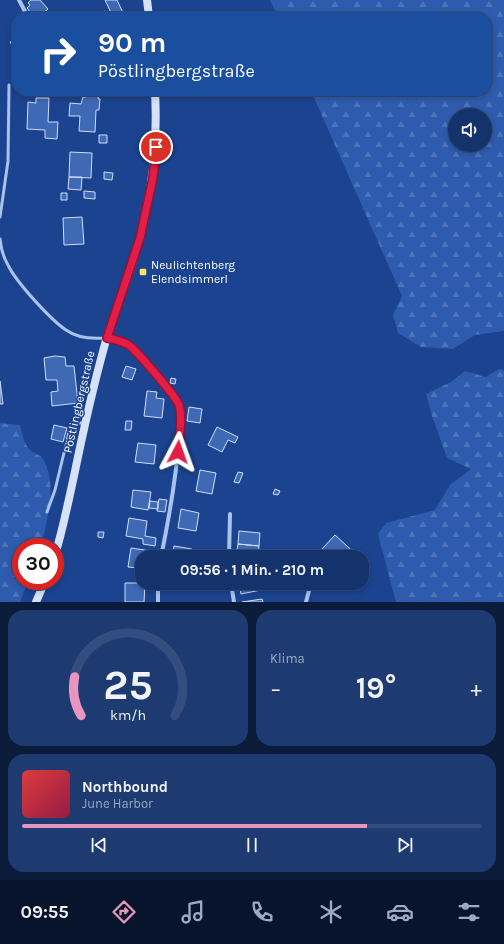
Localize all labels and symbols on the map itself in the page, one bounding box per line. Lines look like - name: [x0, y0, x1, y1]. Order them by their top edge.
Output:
- pin: [139, 130, 173, 164]
- place label: Neulichtenberg Elendsimmerl: [151, 258, 235, 286]
- marker: Neulichtenberg Elendsimmerl: [138, 267, 148, 277]
- street label: Pöstlingbergstraße: [60, 350, 98, 454]
- position arrow: [157, 431, 199, 473]
- speed limit sign: 30: [12, 538, 64, 590]

